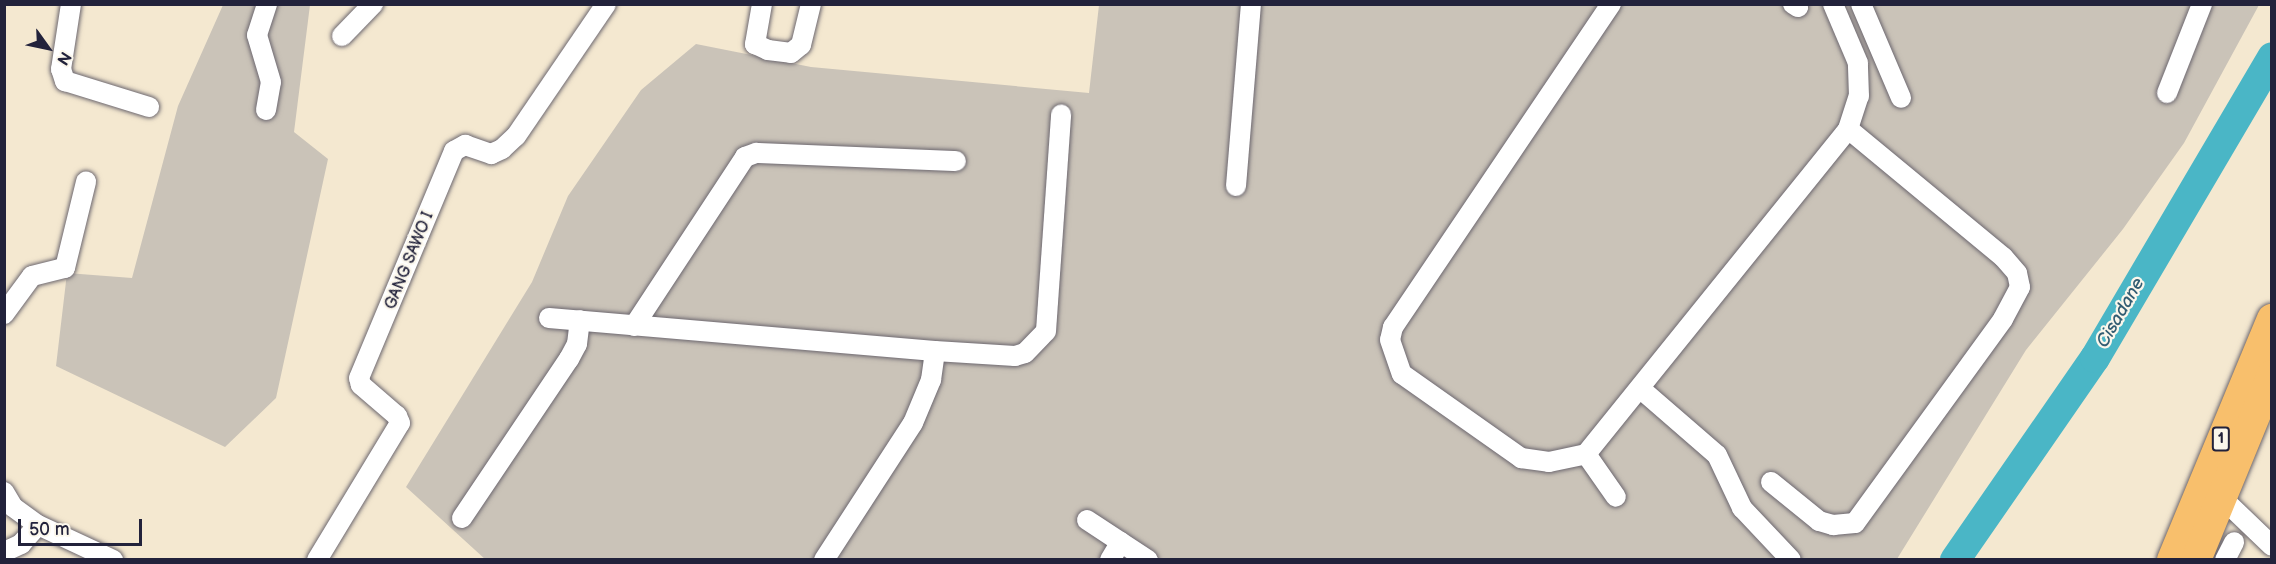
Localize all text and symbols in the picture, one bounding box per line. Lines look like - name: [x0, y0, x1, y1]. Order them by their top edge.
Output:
- north arrow: [18, 18, 78, 78]
- text: N: [52, 48, 75, 68]
- street label: GANG SAWO I: [382, 209, 438, 313]
- water label: Cisadane: [2092, 274, 2150, 352]
- road number: 1: [2210, 427, 2232, 451]
- scale bar: [21, 507, 146, 545]
- text: 50 m: [29, 519, 70, 540]

